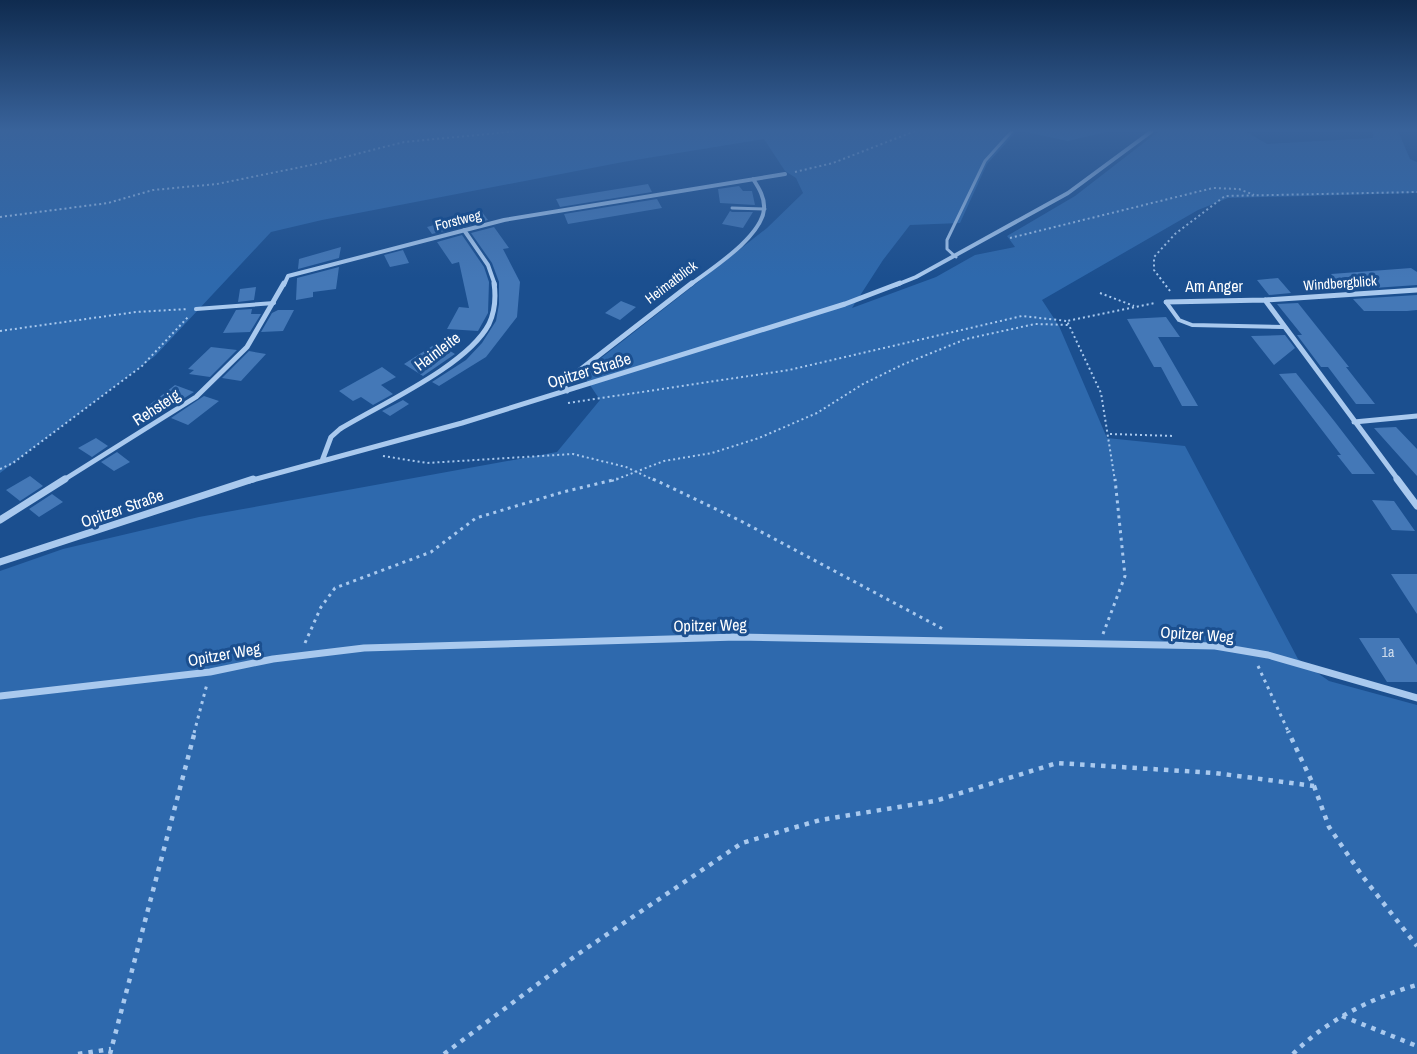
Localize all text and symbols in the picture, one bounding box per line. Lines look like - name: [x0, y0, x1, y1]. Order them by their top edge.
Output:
- street label: Forstweg: [433, 205, 483, 234]
- street label: Heimatblick: [641, 256, 701, 307]
- street label: Windbergblick: [1303, 271, 1377, 295]
- street label: Am Anger: [1184, 275, 1243, 297]
- street label: Hainleite: [409, 326, 465, 376]
- street label: Opitzer Straße: [545, 347, 633, 393]
- street label: Rehsteig: [128, 383, 185, 431]
- street label: Opitzer Straße: [78, 484, 166, 532]
- street label: Opitzer Weg: [673, 613, 748, 637]
- street label: Opitzer Weg: [1160, 620, 1235, 648]
- street label: Opitzer Weg: [186, 637, 263, 671]
- house number: 1a: [1382, 643, 1395, 661]

